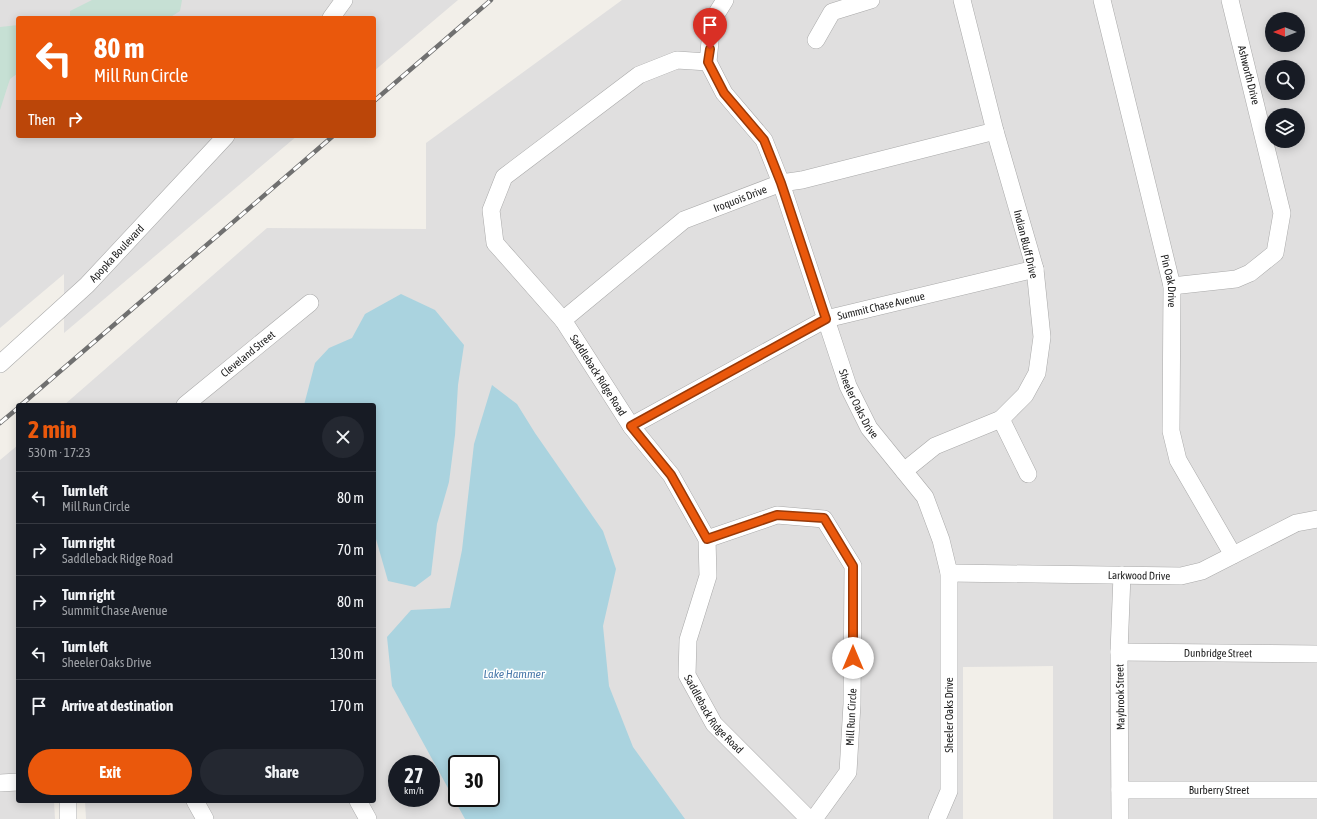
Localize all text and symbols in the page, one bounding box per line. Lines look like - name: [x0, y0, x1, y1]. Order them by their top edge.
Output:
- pin: [693, 8, 727, 49]
- north arrow: [1265, 12, 1305, 52]
- map controls: [1265, 12, 1305, 148]
- icon: arrive: [699, 14, 721, 36]
- icon: left: [28, 32, 80, 84]
- text: 80 m: [94, 32, 144, 64]
- street label: Ashworth Drive: [1236, 44, 1262, 106]
- button: search: [1265, 60, 1305, 100]
- text: Mill Run Circle: [94, 65, 188, 86]
- icon: right: [64, 108, 86, 130]
- button: layers: [1265, 108, 1305, 148]
- text: Then: [28, 111, 56, 128]
- street label: Iroquois Drive: [712, 183, 769, 214]
- street label: Indian Bluff Drive: [1012, 209, 1040, 279]
- street label: Apopka Boulevard: [87, 222, 146, 284]
- street label: Pin Oak Drive: [1158, 253, 1178, 308]
- street label: Summit Chase Avenue: [836, 290, 926, 322]
- street label: Cleveland Street: [218, 328, 277, 379]
- street label: Saddleback Ridge Road: [568, 332, 629, 418]
- street label: Sheeler Oaks Drive: [837, 368, 881, 441]
- text: 2 min: [28, 416, 77, 443]
- button: close: [322, 416, 364, 458]
- text: 530 m · 17:23: [28, 445, 91, 460]
- text: Turn left: [62, 482, 108, 499]
- icon: left: [28, 487, 50, 509]
- text: 80 m: [337, 489, 364, 506]
- text: Mill Run Circle: [62, 499, 130, 514]
- text: Turn right: [62, 534, 115, 551]
- icon: right: [28, 539, 50, 561]
- text: 70 m: [337, 541, 364, 558]
- text: Saddleback Ridge Road: [62, 551, 173, 566]
- street label: Larkwood Drive: [1108, 569, 1170, 582]
- text: Turn right: [62, 586, 115, 603]
- icon: right: [28, 591, 50, 613]
- text: 80 m: [337, 593, 364, 610]
- text: Summit Chase Avenue: [62, 603, 167, 618]
- position arrow: [832, 637, 874, 679]
- text: Turn left: [62, 638, 108, 655]
- icon: left: [28, 643, 50, 665]
- text: 130 m: [330, 645, 364, 662]
- street label: Dunbridge Street: [1184, 647, 1252, 659]
- text: Sheeler Oaks Drive: [62, 655, 151, 670]
- street label: Maybrook Street: [1113, 664, 1127, 730]
- water label: Lake Hammer: [483, 667, 545, 681]
- street label: Saddleback Ridge Road: [682, 673, 746, 756]
- street label: Sheeler Oaks Drive: [943, 677, 955, 753]
- street label: Mill Run Circle: [844, 688, 858, 746]
- icon: arrive: [28, 695, 50, 717]
- text: Arrive at destination: [62, 697, 173, 714]
- text: 170 m: [330, 697, 364, 714]
- button: Exit: [28, 749, 192, 795]
- button: Share: [200, 749, 364, 795]
- speed limit sign: 30: [448, 755, 500, 807]
- text: 27: [405, 764, 423, 787]
- street label: Burberry Street: [1189, 784, 1249, 796]
- text: km/h: [404, 785, 424, 796]

